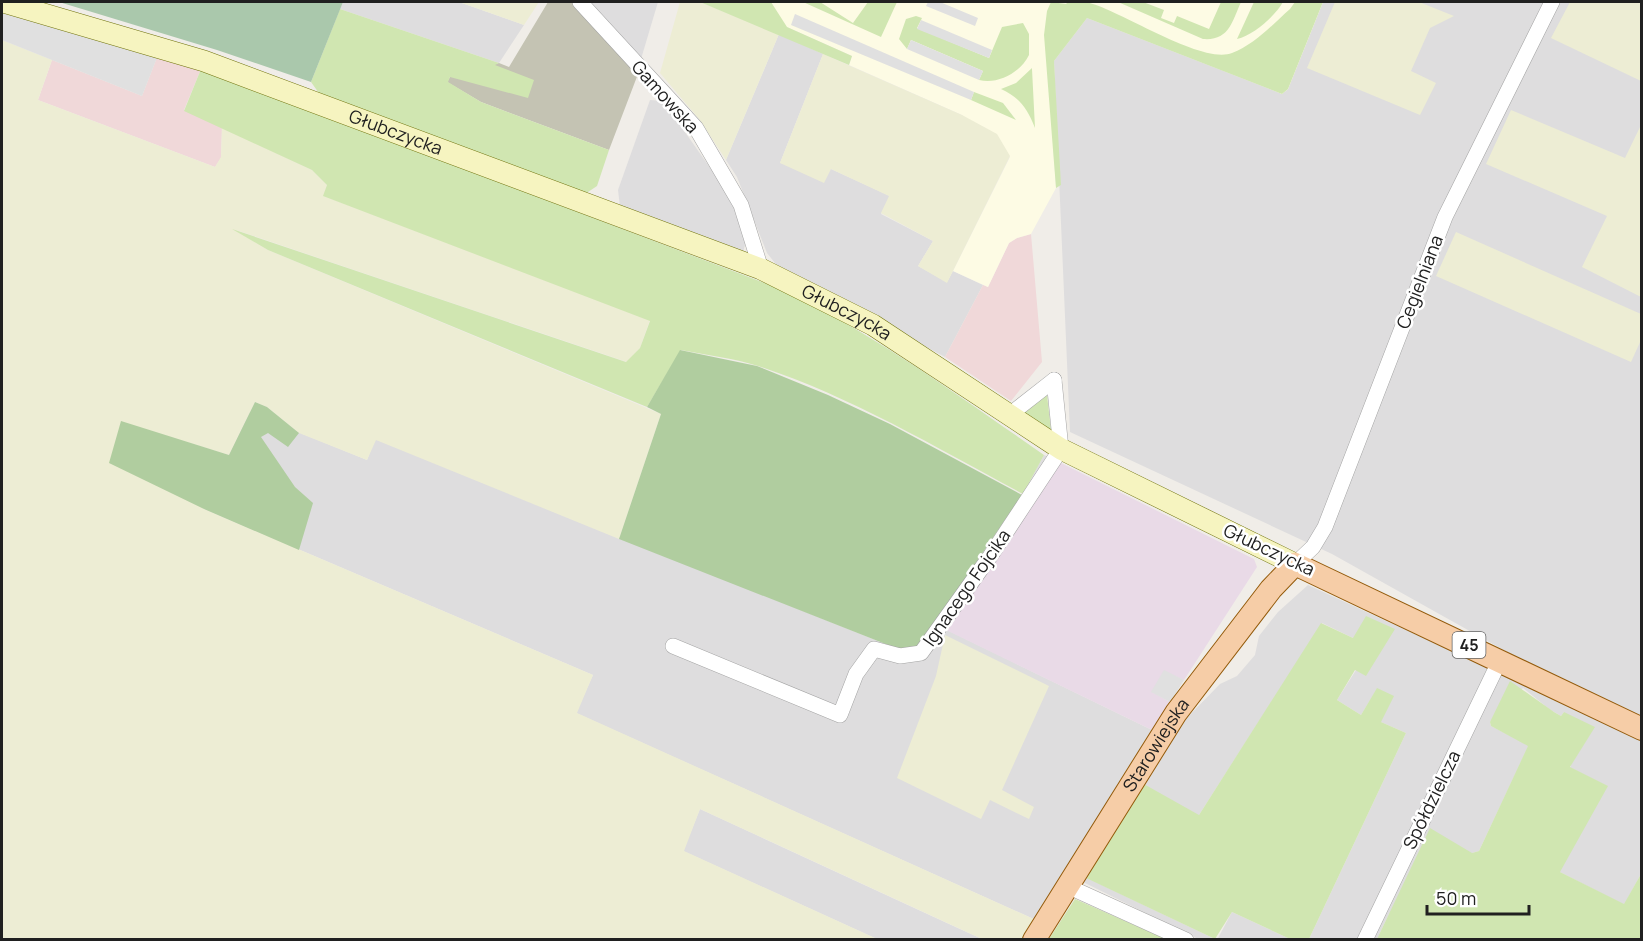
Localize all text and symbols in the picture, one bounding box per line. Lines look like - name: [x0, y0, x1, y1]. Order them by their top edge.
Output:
- street label: Gamowska: [627, 55, 705, 138]
- street label: Głubczycka: [346, 103, 446, 160]
- street label: Cegielniana: [1390, 231, 1448, 332]
- street label: Głubczycka: [798, 278, 897, 345]
- street label: Głubczycka: [1220, 518, 1319, 581]
- street label: Ignacego Fojcika: [917, 524, 1015, 651]
- road number: 45: [1452, 632, 1486, 658]
- street label: Starowiejska: [1117, 693, 1194, 796]
- street label: Spółdzielcza: [1397, 746, 1465, 853]
- scale bar: [1427, 878, 1529, 916]
- text: 50 m: [1436, 886, 1476, 910]

